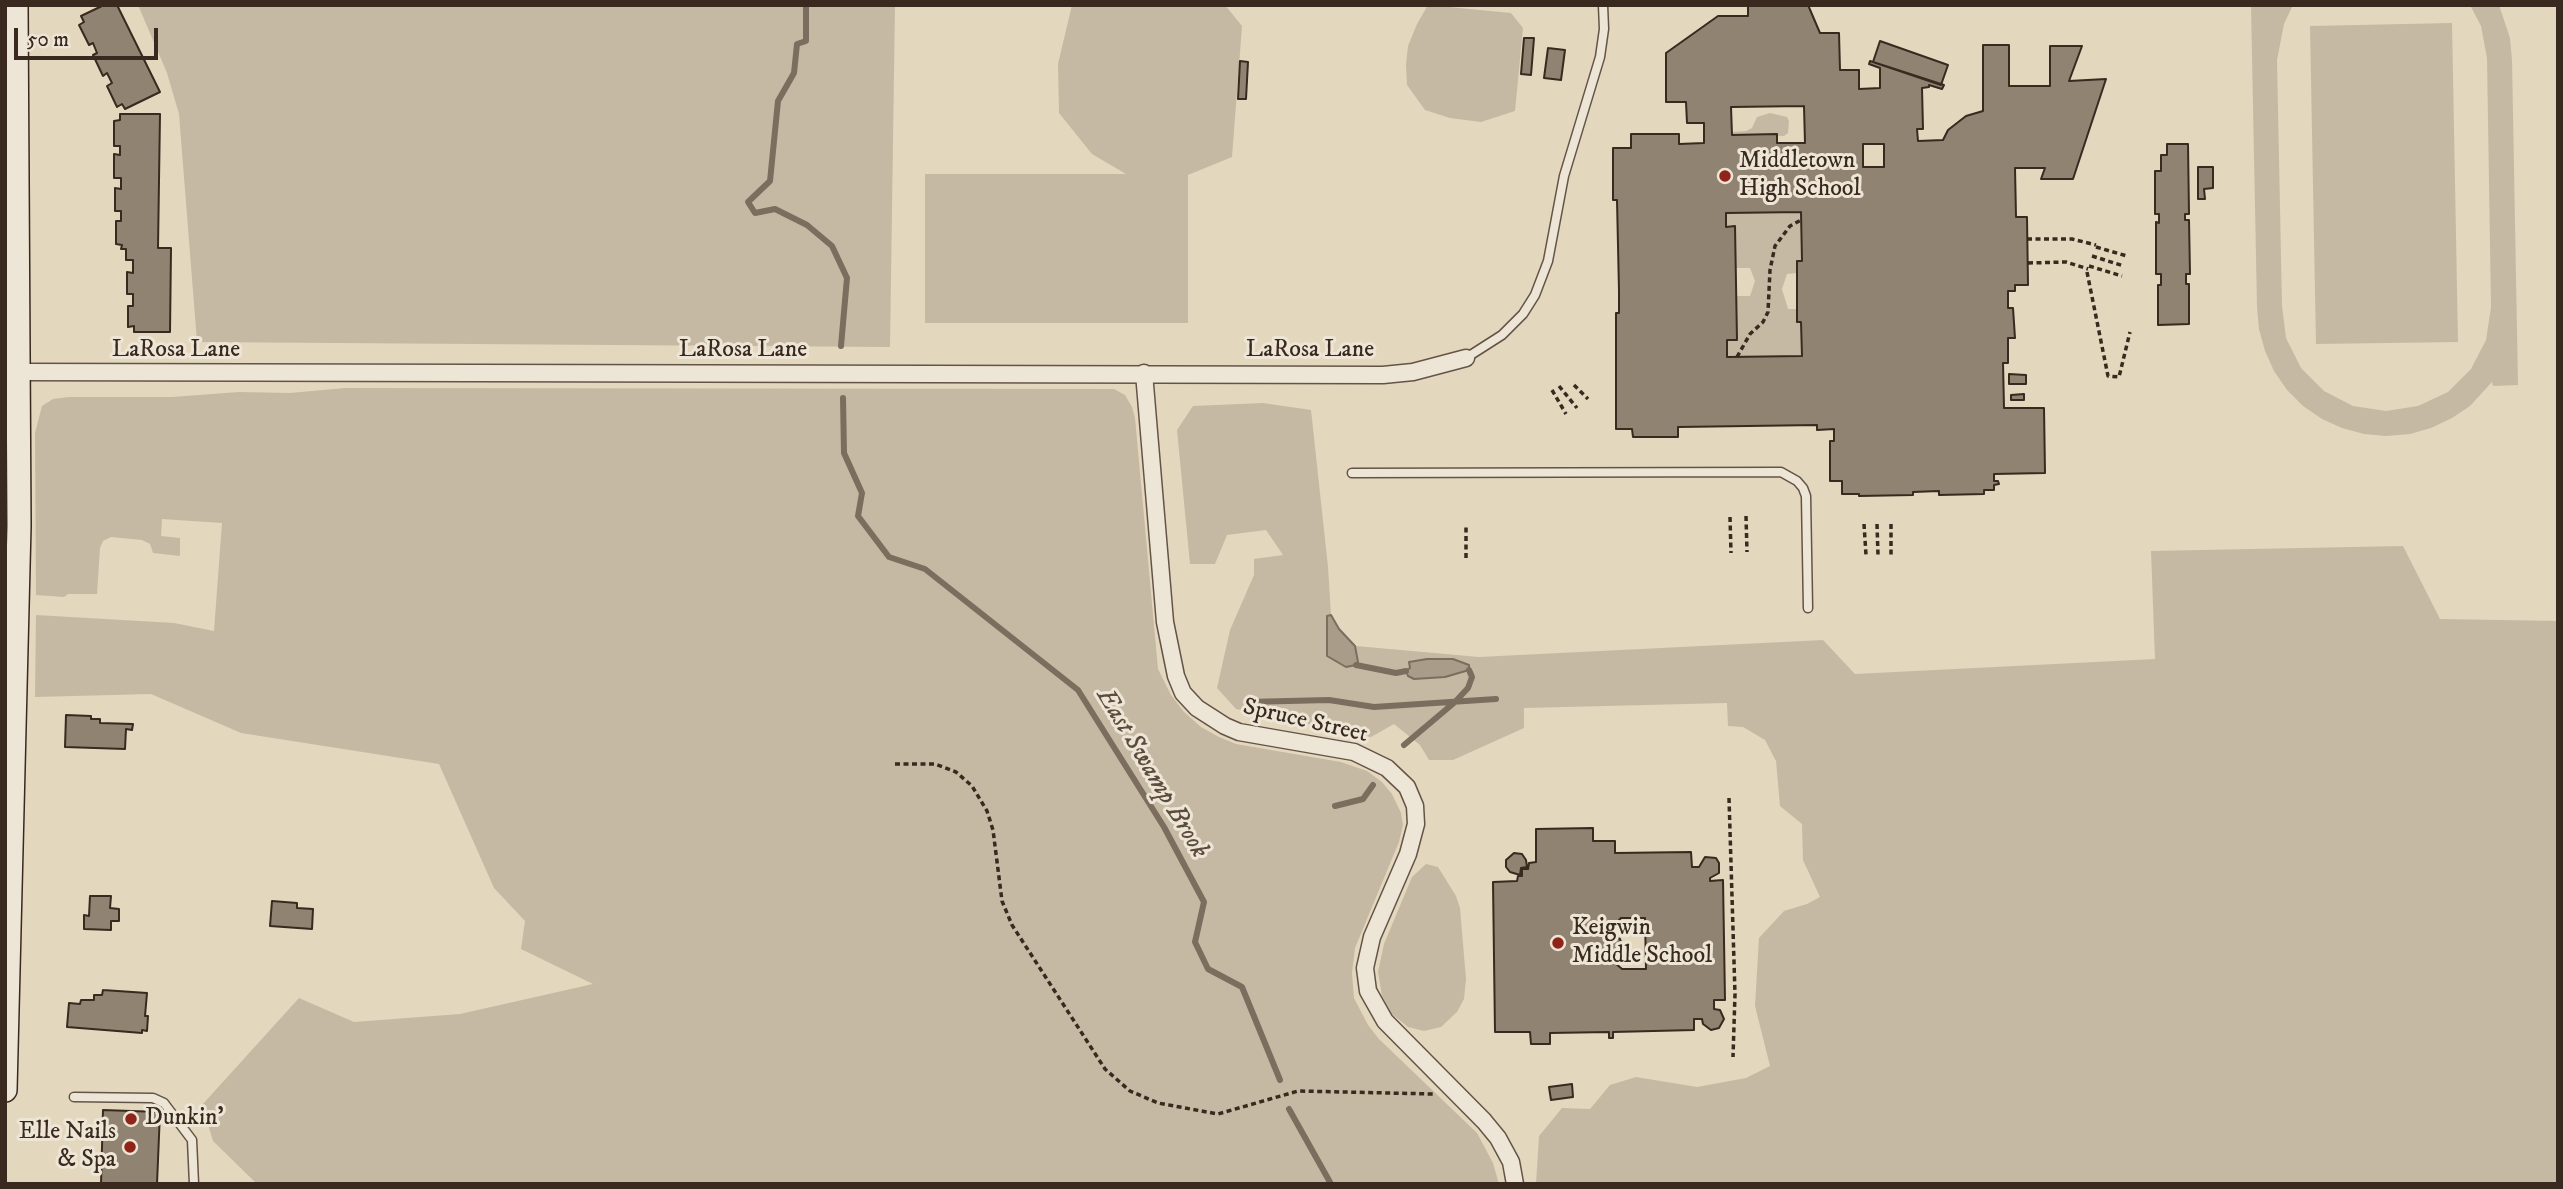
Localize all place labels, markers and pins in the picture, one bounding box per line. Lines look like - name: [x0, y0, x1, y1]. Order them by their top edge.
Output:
- place label: Middletown High School: [1739, 148, 1861, 204]
- marker: Middletown High School: [1717, 168, 1733, 184]
- place label: Keigwin Middle School: [1572, 915, 1712, 971]
- marker: Keigwin Middle School: [1550, 935, 1566, 951]
- place label: Dunkin': [145, 1105, 224, 1133]
- marker: Dunkin': [123, 1111, 139, 1127]
- place label: Elle Nails & Spa: [19, 1119, 116, 1175]
- marker: Elle Nails & Spa: [122, 1139, 138, 1155]

